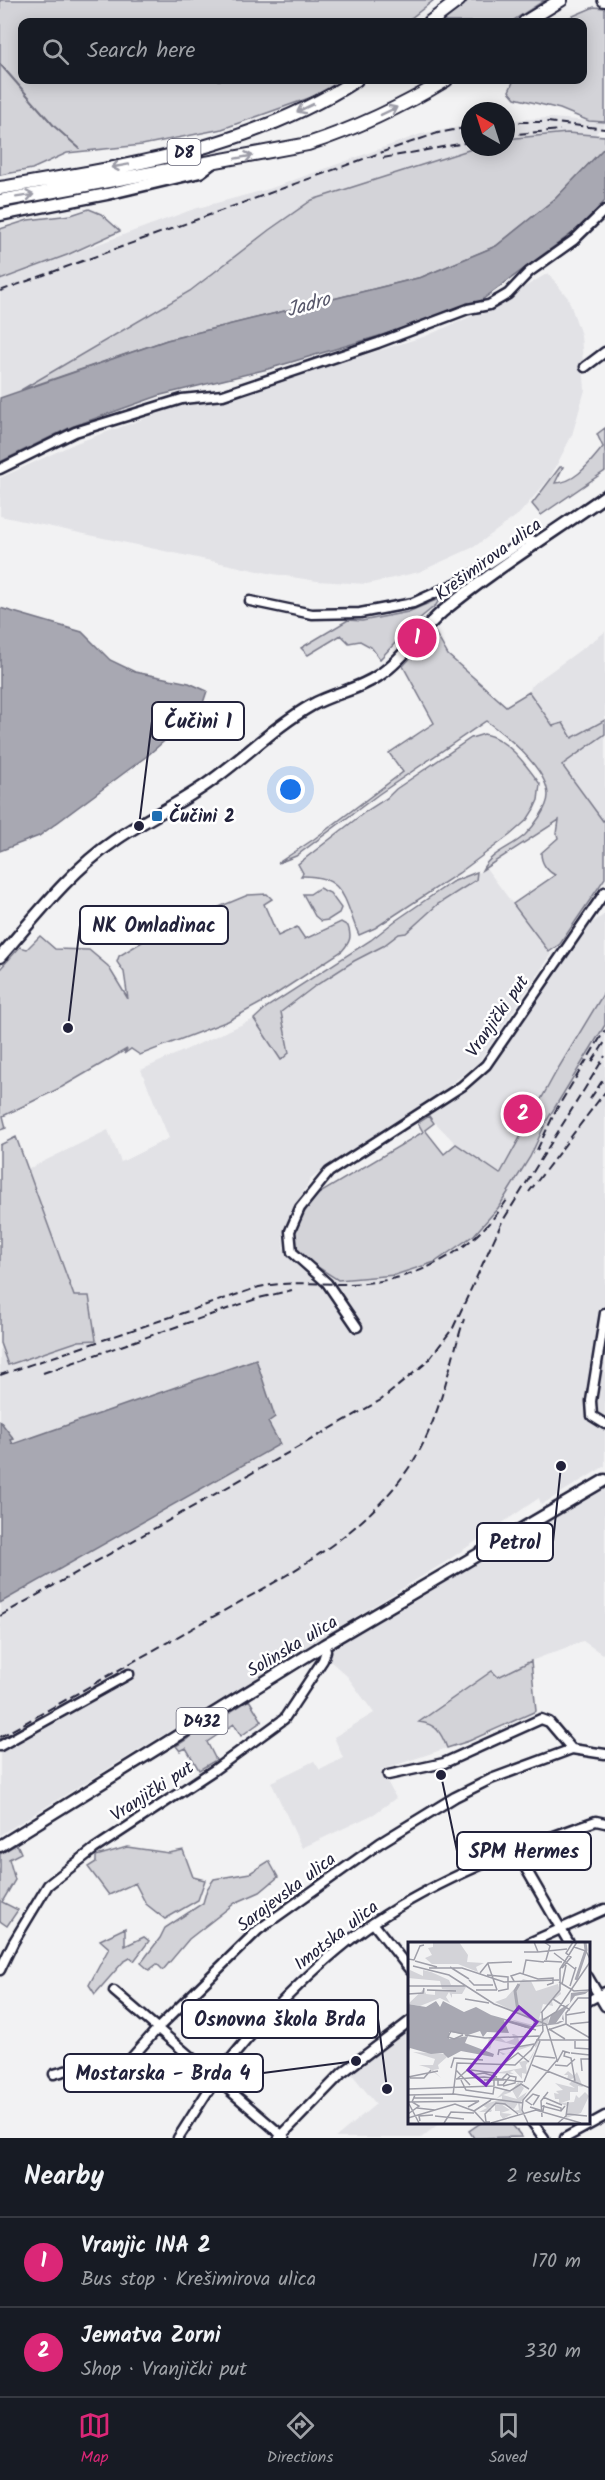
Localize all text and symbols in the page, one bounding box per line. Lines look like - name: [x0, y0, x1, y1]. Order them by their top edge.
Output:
- search box: [18, 18, 587, 84]
- text: Search here: [87, 34, 195, 69]
- icon: search: [39, 35, 72, 68]
- one-way arrow: [297, 102, 315, 114]
- north arrow: [461, 102, 515, 156]
- one-way arrow: [380, 105, 398, 116]
- road number: D8: [168, 139, 201, 165]
- one-way arrow: [234, 152, 253, 163]
- one-way arrow: [111, 161, 131, 172]
- one-way arrow: [15, 191, 35, 202]
- water label: Jadro: [283, 284, 336, 327]
- street label: Krešimirova ulica: [429, 511, 549, 609]
- pin: 1: [398, 616, 436, 660]
- callout: Čučini 1: [152, 702, 244, 740]
- text: Čučini 1: [164, 707, 232, 739]
- your location: [276, 775, 305, 804]
- place label: Čučini 2: [169, 803, 235, 832]
- marker: Čučini 2: [150, 809, 164, 823]
- callout: NK Omladinac: [80, 906, 228, 944]
- text: NK Omladinac: [92, 911, 216, 943]
- street label: Vranjički put: [459, 969, 538, 1064]
- pin: 2: [504, 1092, 542, 1136]
- callout: Petrol: [477, 1523, 553, 1561]
- text: Petrol: [489, 1528, 541, 1560]
- street label: Solinska ulica: [242, 1609, 344, 1686]
- road number: D432: [176, 1708, 228, 1734]
- street label: Vranjički put: [105, 1754, 201, 1830]
- callout: SPM Hermes: [457, 1832, 591, 1870]
- text: SPM Hermes: [469, 1837, 580, 1869]
- street label: Sarajevska ulica: [231, 1846, 343, 1940]
- street label: Imotska ulica: [288, 1894, 385, 1979]
- inset map: [408, 1942, 590, 2123]
- callout: Osnovna škola Brda: [182, 2000, 378, 2038]
- text: Osnovna škola Brda: [194, 2005, 366, 2037]
- callout: Mostarska - Brda 4: [64, 2054, 263, 2092]
- text: Mostarska - Brda 4: [76, 2059, 250, 2091]
- text: Nearby: [24, 2156, 104, 2198]
- text: 2 results: [506, 2161, 581, 2193]
- text: Vranjic INA 2: [81, 2229, 211, 2264]
- text: 1: [40, 2246, 47, 2278]
- text: 170 m: [532, 2246, 581, 2278]
- text: Bus stop · Krešimirova ulica: [81, 2264, 316, 2296]
- text: Jematva Zorni: [81, 2319, 221, 2354]
- text: 2: [38, 2336, 49, 2368]
- text: 330 m: [524, 2336, 581, 2368]
- text: Shop · Vranjički put: [81, 2354, 247, 2386]
- tab: Map: [78, 2409, 111, 2470]
- tab: Directions: [267, 2409, 333, 2470]
- tab: Saved: [489, 2409, 527, 2470]

